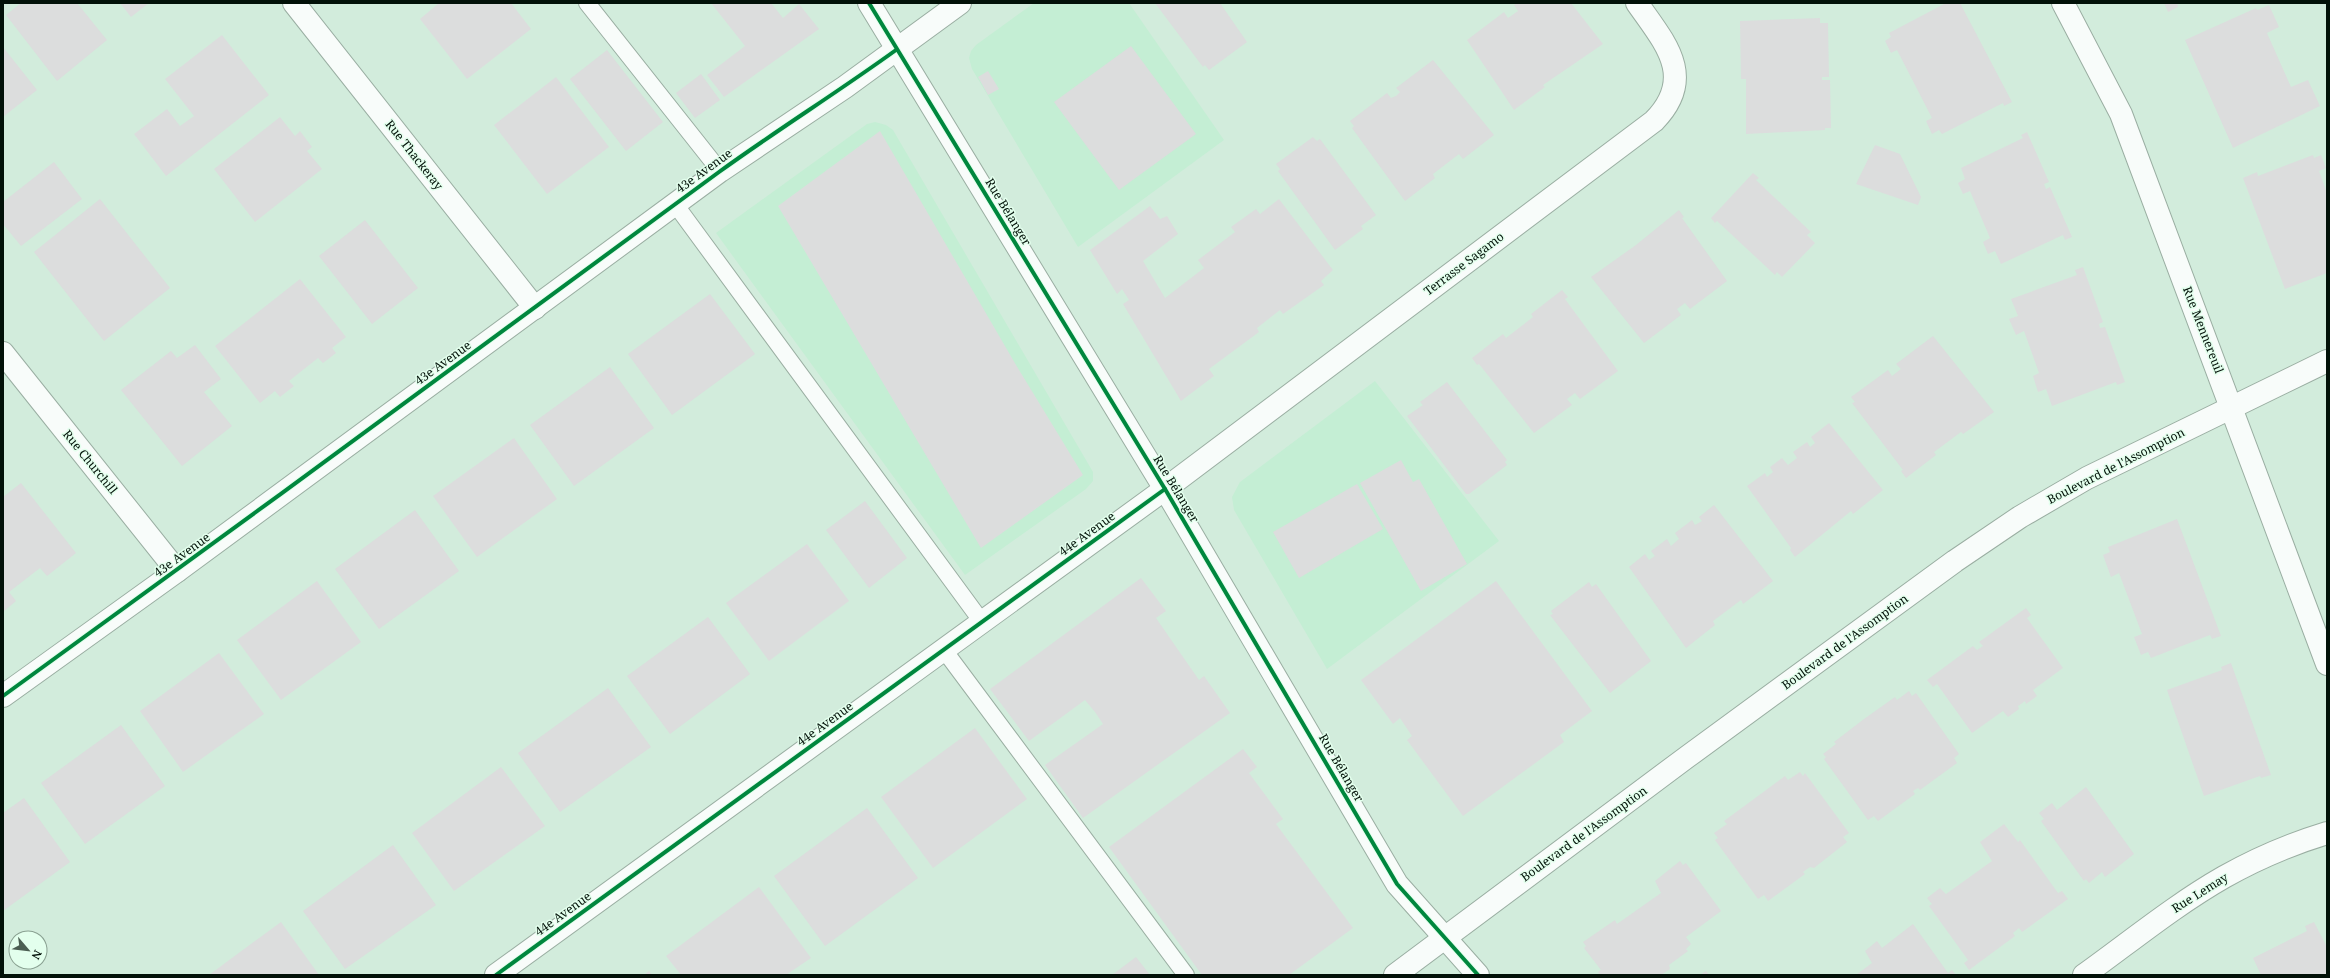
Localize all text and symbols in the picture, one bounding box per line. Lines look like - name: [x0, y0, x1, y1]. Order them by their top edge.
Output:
- street label: Rue Thackeray: [382, 116, 447, 193]
- street label: 43e Avenue: [672, 144, 735, 197]
- street label: Rue Bélanger: [982, 175, 1035, 249]
- street label: Terrasse Sagamo: [1420, 228, 1507, 299]
- street label: Rue Mennereuil: [2179, 284, 2228, 376]
- street label: 43e Avenue: [411, 336, 474, 389]
- street label: Boulevard de l'Assomption: [2044, 423, 2188, 508]
- street label: Rue Churchill: [59, 426, 122, 498]
- street label: Rue Bélanger: [1150, 452, 1203, 526]
- street label: 44e Avenue: [1055, 507, 1118, 560]
- street label: 43e Avenue: [150, 528, 213, 581]
- street label: Boulevard de l'Assomption: [1778, 590, 1912, 693]
- street label: 44e Avenue: [793, 697, 856, 750]
- street label: Rue Bélanger: [1315, 731, 1368, 805]
- street label: Boulevard de l'Assomption: [1517, 782, 1651, 885]
- street label: Rue Lemay: [2168, 868, 2231, 917]
- street label: 44e Avenue: [531, 887, 594, 940]
- north arrow: [8, 930, 48, 970]
- text: N: [28, 948, 46, 963]

